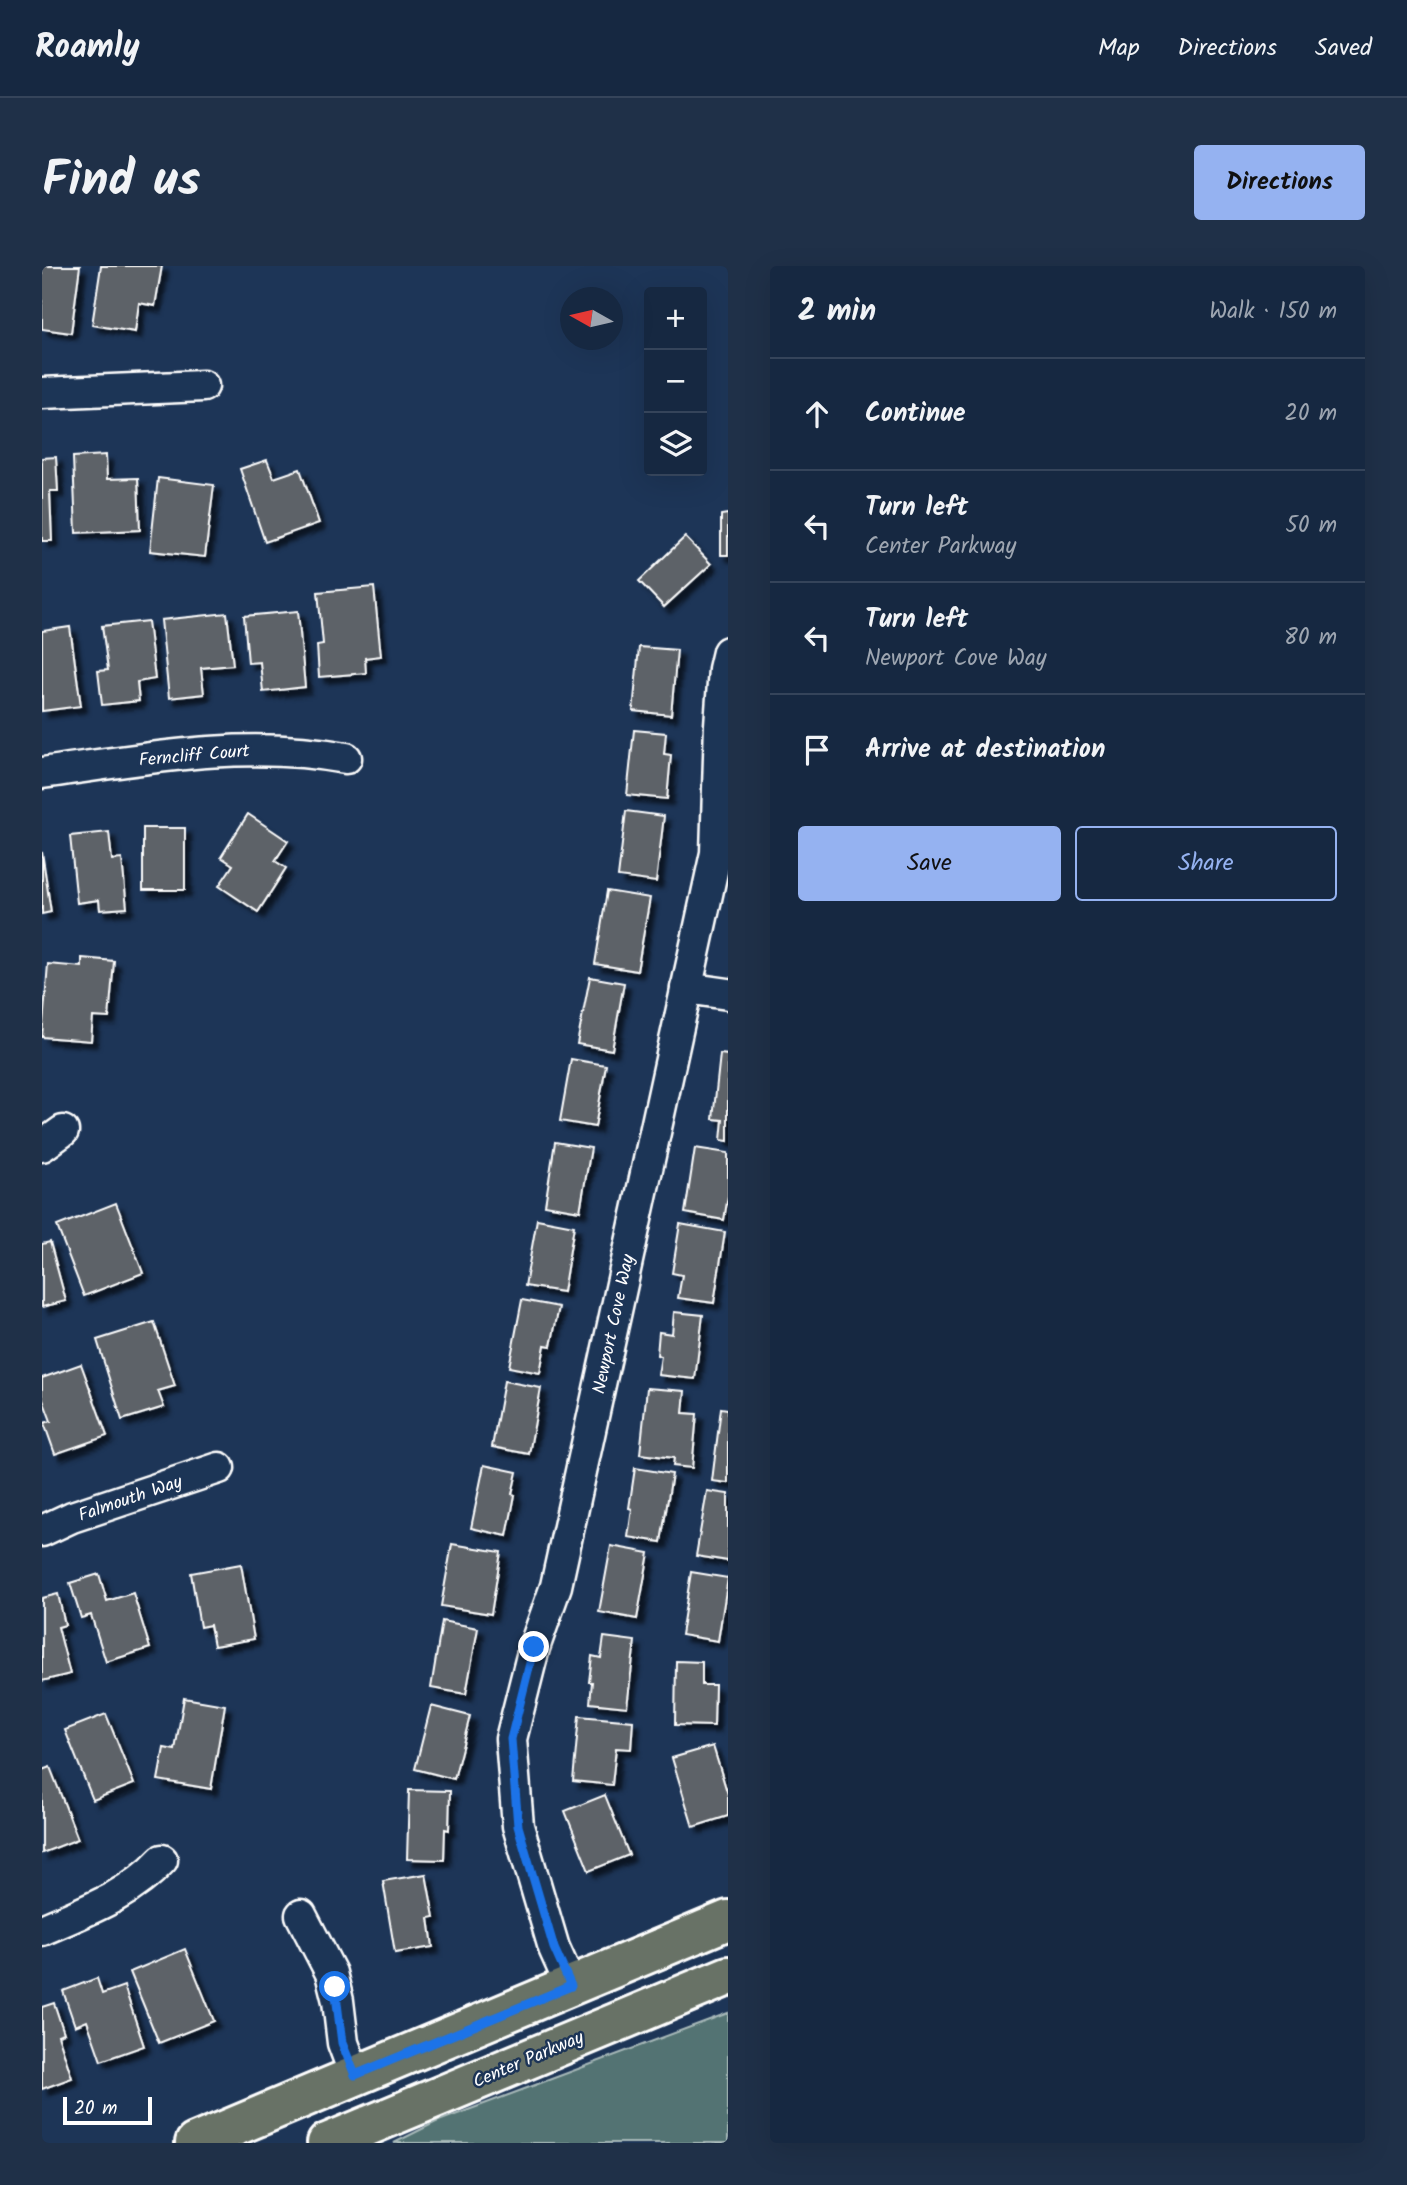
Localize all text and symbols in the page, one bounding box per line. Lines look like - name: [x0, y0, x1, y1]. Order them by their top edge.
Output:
- text: Roamly: [35, 22, 140, 75]
- text: Map: [1098, 29, 1140, 68]
- text: Directions: [1178, 29, 1277, 68]
- text: Saved: [1315, 29, 1372, 68]
- text: Find us: [42, 143, 200, 221]
- button: Directions: [1194, 145, 1365, 220]
- north arrow: [560, 287, 623, 350]
- map controls: [644, 287, 707, 476]
- button: +: [644, 287, 707, 350]
- text: 2 min: [798, 288, 876, 336]
- text: Walk · 150 m: [1209, 294, 1337, 330]
- button: −: [644, 350, 707, 413]
- text: Continue: [865, 393, 966, 435]
- icon: ahead: [798, 395, 836, 433]
- text: 20 m: [1285, 396, 1337, 432]
- button: layers: [644, 413, 707, 476]
- text: Turn left: [865, 487, 968, 529]
- icon: left: [798, 507, 836, 545]
- text: 50 m: [1286, 508, 1337, 544]
- text: Center Parkway: [865, 529, 1016, 565]
- text: Turn left: [865, 599, 968, 641]
- icon: left: [798, 619, 836, 657]
- text: 80 m: [1284, 620, 1337, 656]
- text: Newport Cove Way: [865, 641, 1047, 677]
- text: Arrive at destination: [865, 729, 1105, 771]
- icon: arrive: [798, 731, 836, 769]
- street label: Ferncliff Court: [138, 737, 252, 776]
- button: Save: [798, 826, 1061, 901]
- button: Share: [1075, 826, 1337, 901]
- street label: Newport Cove Way: [586, 1251, 644, 1397]
- street label: Falmouth Way: [75, 1468, 187, 1531]
- route end: [518, 1631, 549, 1662]
- route start: [319, 1971, 350, 2002]
- street label: Center Parkway: [468, 2024, 589, 2097]
- scale bar: [63, 2094, 152, 2126]
- text: 20 m: [74, 2094, 117, 2124]

